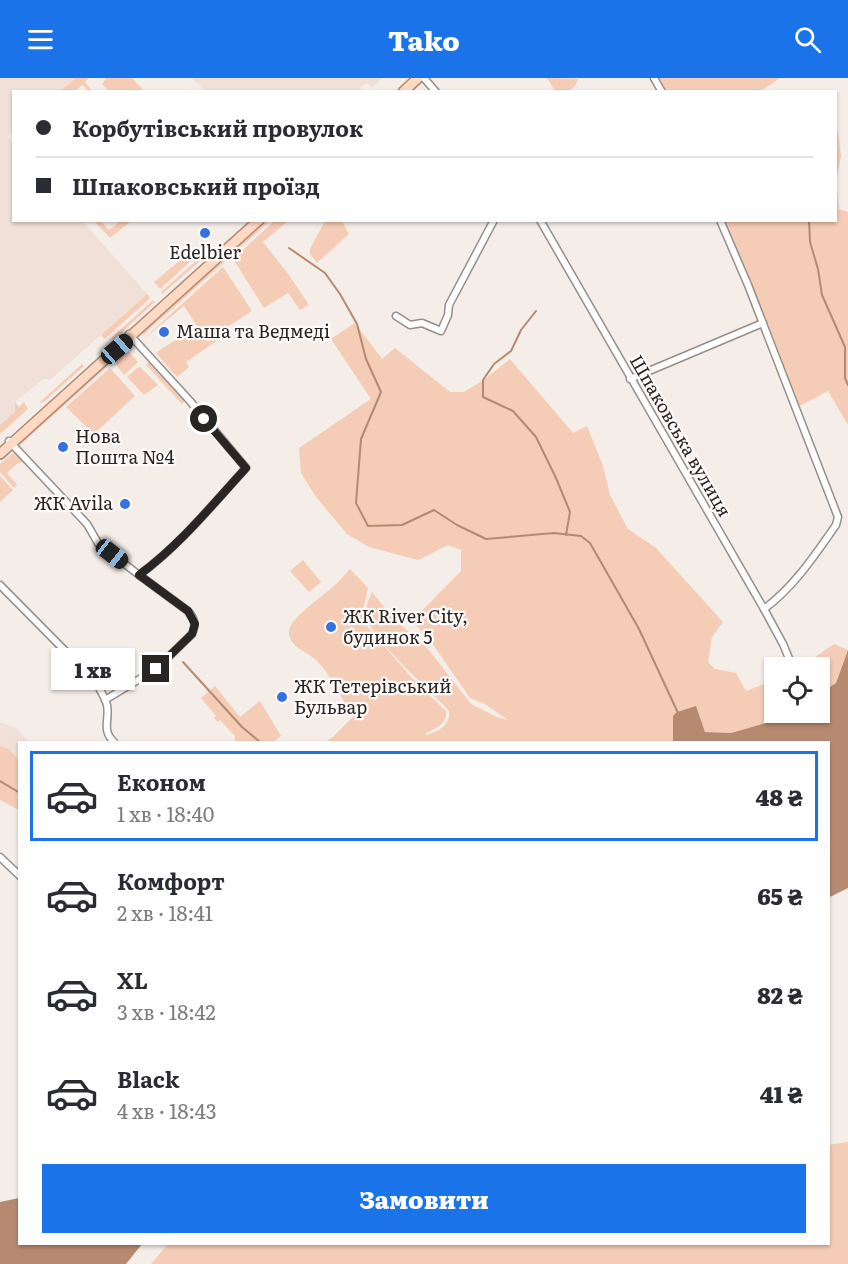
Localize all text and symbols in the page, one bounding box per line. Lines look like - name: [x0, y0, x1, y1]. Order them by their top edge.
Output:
- text: Tako: [388, 19, 460, 59]
- icon: menu: [24, 23, 57, 56]
- icon: search: [791, 23, 824, 56]
- text: Корбутівський провулок: [72, 111, 363, 144]
- text: Шпаковський проїзд: [72, 169, 320, 202]
- marker: Edelbier: [198, 226, 212, 240]
- place label: Edelbier: [169, 238, 241, 265]
- place label: Маша та Ведмеді: [176, 317, 330, 344]
- marker: Маша та Ведмеді: [157, 325, 171, 339]
- car: [98, 330, 136, 368]
- street label: Шпаковська вулиця: [624, 349, 739, 521]
- route start: [190, 405, 217, 432]
- place label: Нова Пошта №4: [75, 422, 174, 470]
- marker: Нова Пошта №4: [56, 440, 70, 454]
- place label: ЖК Avila: [34, 489, 113, 516]
- marker: ЖК Avila: [118, 497, 132, 511]
- car: [92, 536, 132, 572]
- place label: ЖК River City, будинок 5: [343, 602, 468, 650]
- marker: ЖК River City, будинок 5: [324, 620, 338, 634]
- callout: 1 хв: [51, 648, 135, 690]
- text: 1 хв: [74, 654, 112, 684]
- route end: [142, 655, 169, 682]
- map controls: [764, 657, 830, 723]
- button: locate: [764, 657, 830, 723]
- place label: ЖК Тетерівський Бульвар: [294, 672, 452, 720]
- marker: ЖК Тетерівський Бульвар: [275, 690, 289, 704]
- text: Економ: [117, 765, 206, 798]
- icon: car: [45, 769, 99, 823]
- text: 48 ₴: [756, 780, 803, 813]
- text: 1 хв · 18:40: [117, 798, 214, 828]
- text: Комфорт: [117, 864, 225, 897]
- icon: car: [45, 868, 99, 922]
- text: 65 ₴: [757, 879, 803, 912]
- text: 2 хв · 18:41: [117, 897, 213, 927]
- text: XL: [117, 963, 148, 996]
- icon: car: [45, 967, 99, 1021]
- text: 82 ₴: [757, 978, 803, 1011]
- text: 3 хв · 18:42: [117, 996, 216, 1026]
- text: Black: [117, 1062, 179, 1095]
- icon: car: [45, 1066, 99, 1120]
- text: 41 ₴: [760, 1077, 803, 1110]
- text: 4 хв · 18:43: [117, 1095, 217, 1125]
- button: Замовити: [42, 1164, 806, 1233]

